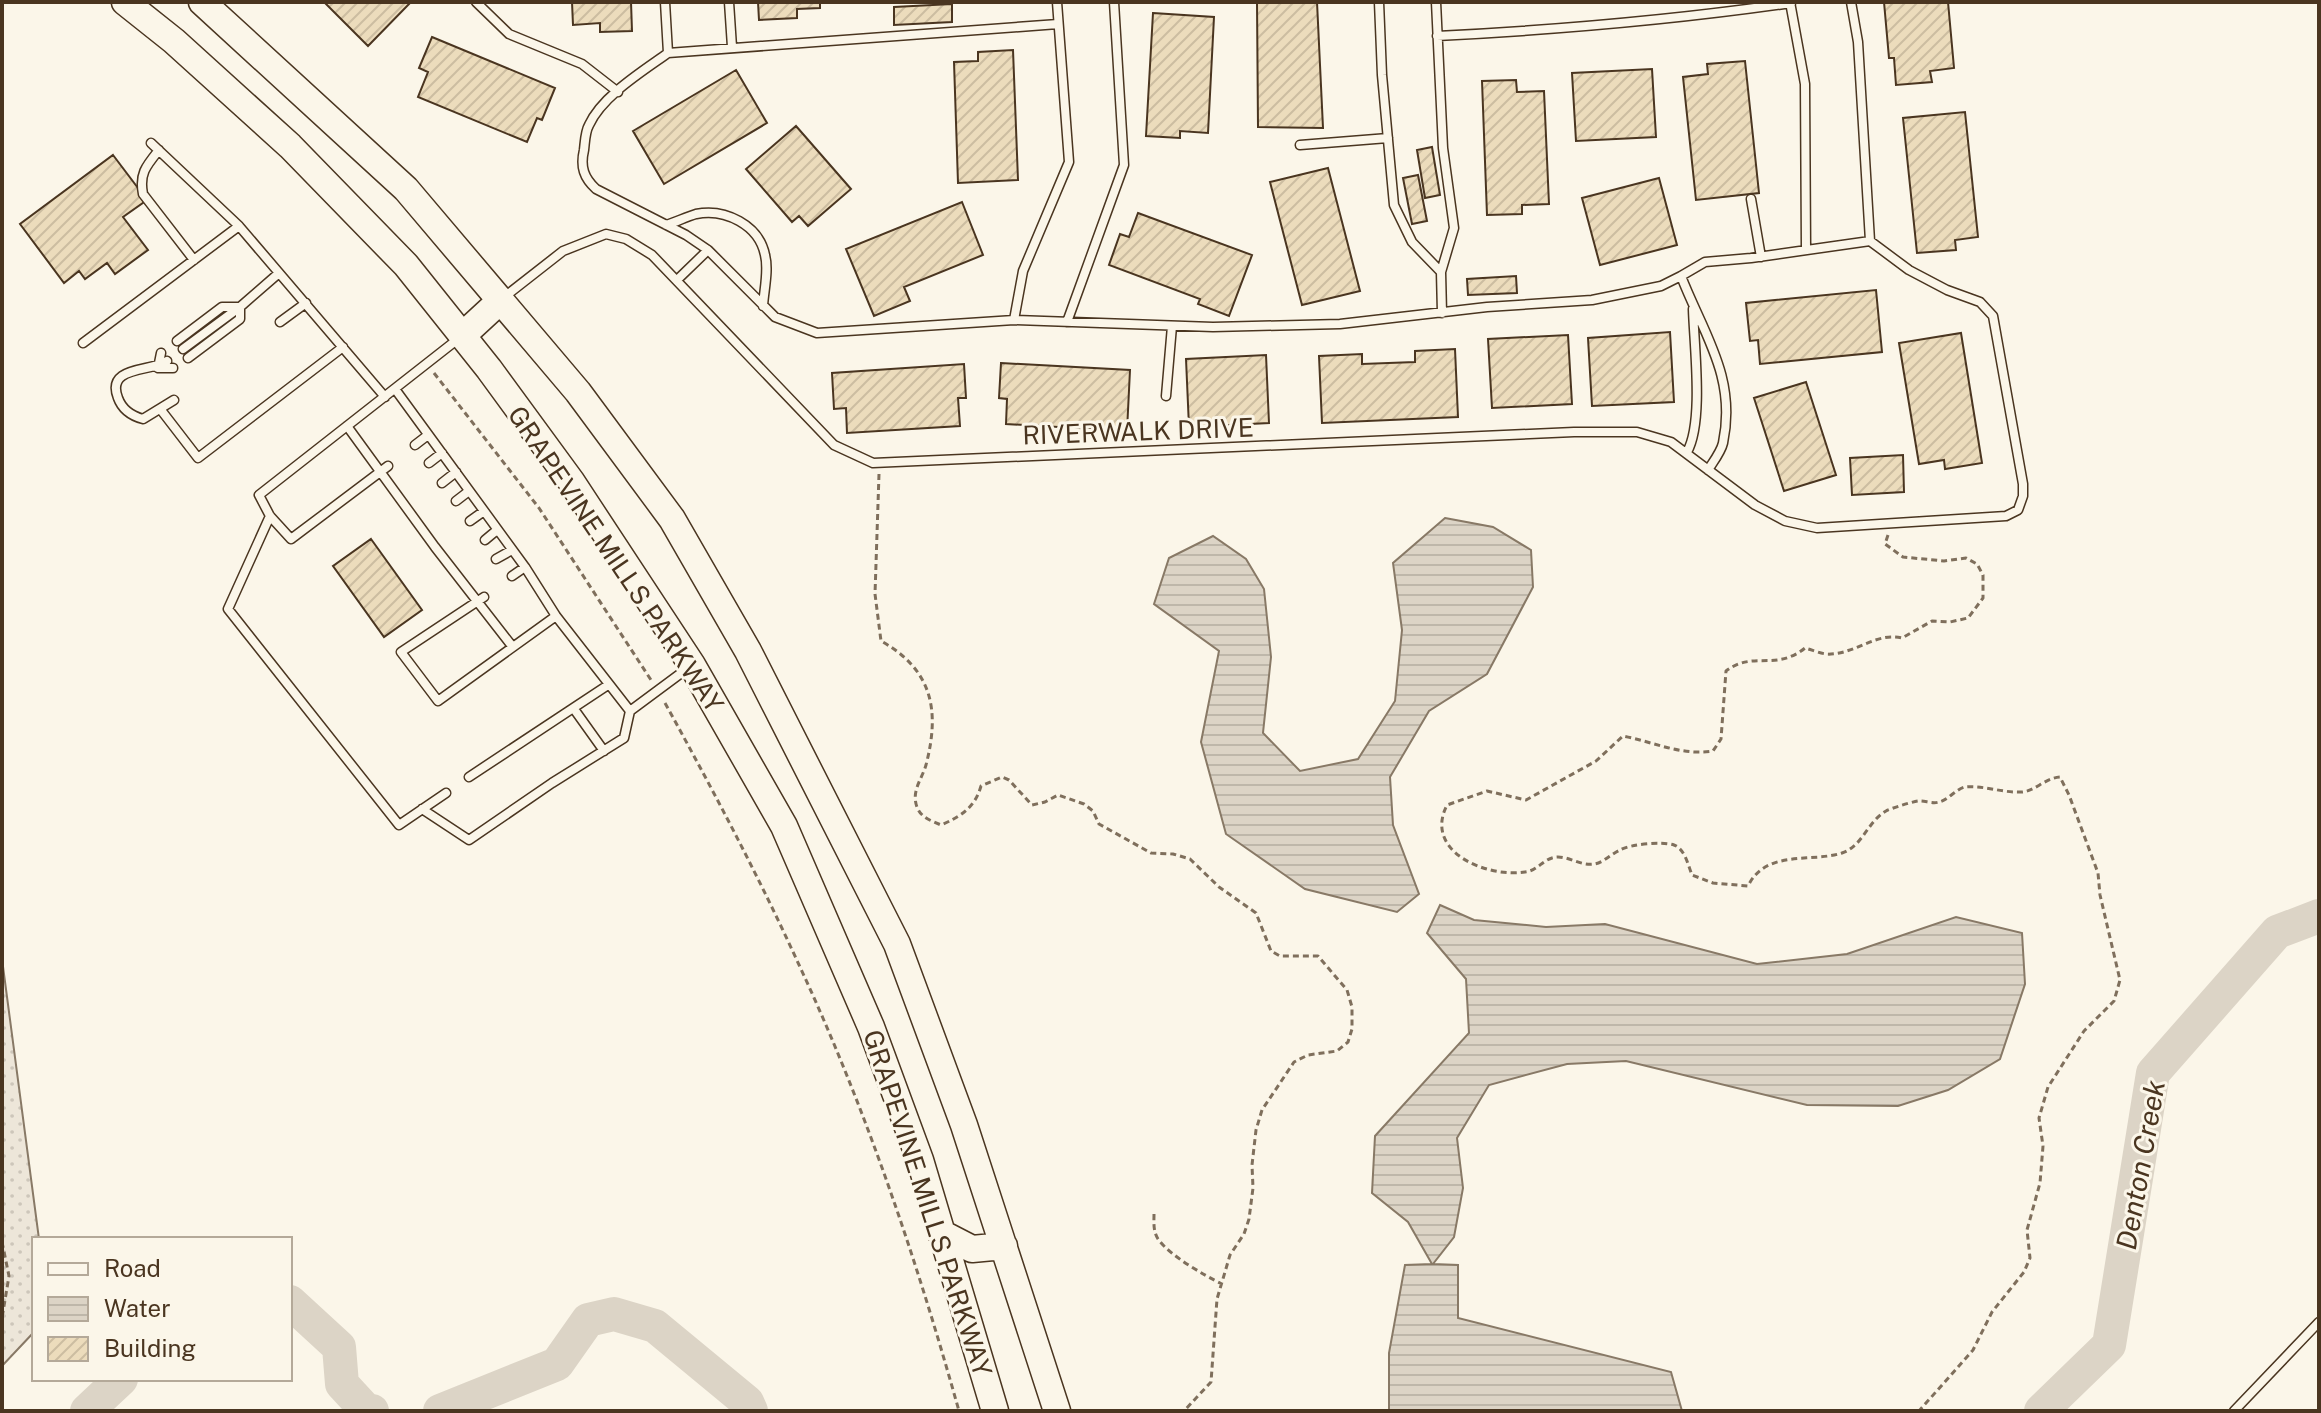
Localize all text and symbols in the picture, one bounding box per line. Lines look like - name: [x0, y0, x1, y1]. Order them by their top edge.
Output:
- street label: GRAPEVINE MILLS PARKWAY: [502, 400, 730, 718]
- street label: RIVERWALK DRIVE: [1022, 411, 1254, 451]
- street label: GRAPEVINE MILLS PARKWAY: [857, 1026, 999, 1380]
- water label: Denton Creek: [2109, 1078, 2171, 1252]
- legend: [32, 1237, 292, 1381]
- text: Road: [104, 1254, 161, 1282]
- text: Water: [104, 1294, 171, 1322]
- text: Building: [104, 1334, 196, 1362]

